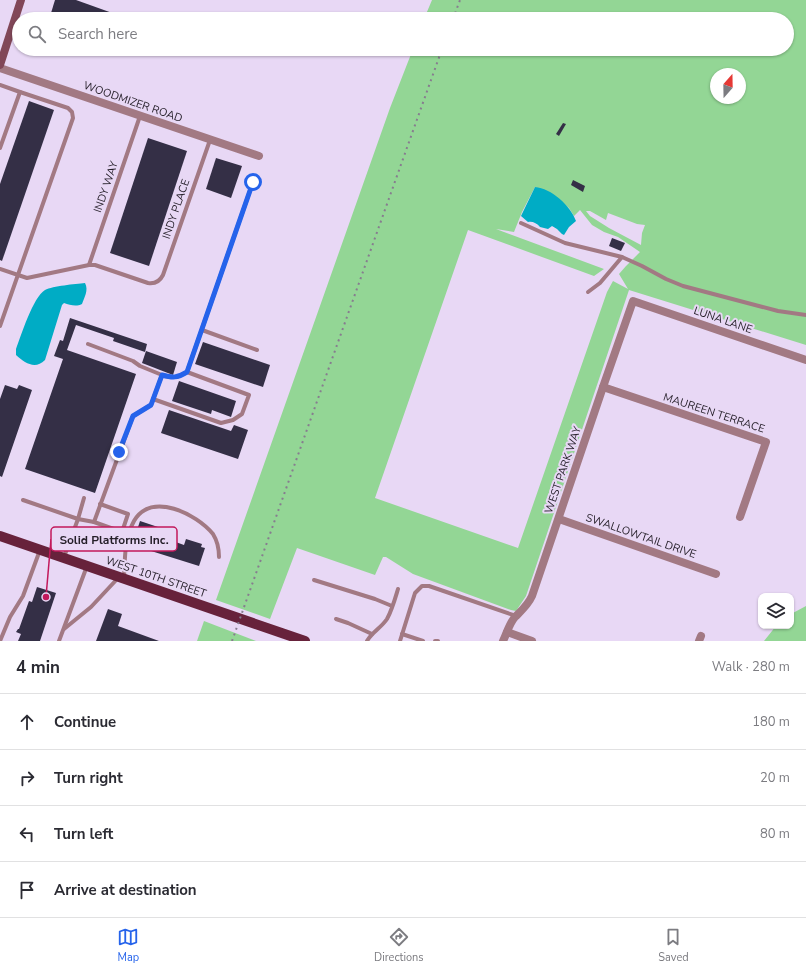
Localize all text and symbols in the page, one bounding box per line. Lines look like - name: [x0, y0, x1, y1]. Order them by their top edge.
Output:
- search box: [12, 12, 794, 56]
- icon: search: [26, 23, 48, 45]
- text: Search here: [58, 24, 138, 44]
- north arrow: [710, 68, 746, 104]
- street label: WOODMIZER ROAD: [81, 78, 185, 126]
- street label: INDY WAY: [90, 159, 122, 215]
- route start: [244, 173, 262, 191]
- street label: INDY PLACE: [159, 177, 193, 241]
- street label: LUNA LANE: [692, 303, 754, 337]
- street label: MAUREEN TERRACE: [661, 390, 767, 436]
- street label: WEST PARK WAY: [541, 424, 585, 516]
- route end: [110, 443, 128, 461]
- street label: SWALLOWTAIL DRIVE: [584, 510, 698, 562]
- callout: Solid Platforms Inc.: [51, 527, 177, 551]
- text: Solid Platforms Inc.: [59, 532, 169, 548]
- street label: WEST 10TH STREET: [104, 553, 209, 601]
- map controls: [758, 593, 794, 629]
- button: layers: [758, 593, 794, 629]
- text: 4 min: [16, 656, 60, 679]
- text: Walk · 280 m: [712, 658, 790, 676]
- icon: ahead: [16, 711, 38, 733]
- text: Continue: [54, 712, 116, 732]
- text: 180 m: [752, 713, 790, 731]
- icon: right: [16, 767, 38, 789]
- text: Turn right: [54, 768, 123, 788]
- text: 20 m: [760, 769, 790, 787]
- icon: left: [16, 823, 38, 845]
- text: Turn left: [54, 824, 113, 844]
- text: 80 m: [760, 825, 790, 843]
- icon: arrive: [16, 879, 38, 901]
- text: Arrive at destination: [54, 880, 197, 900]
- tab: Map: [117, 926, 139, 965]
- tab: Directions: [374, 926, 424, 965]
- tab: Saved: [658, 926, 689, 965]

